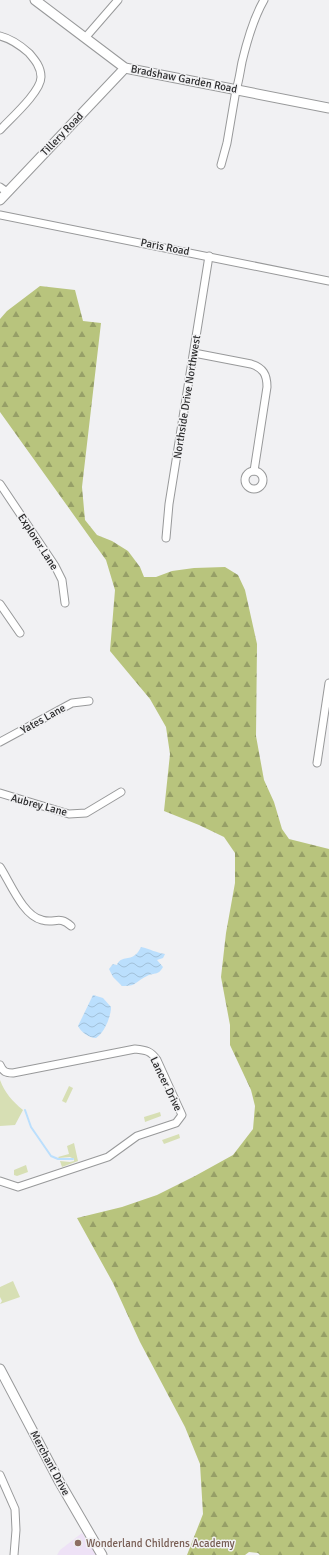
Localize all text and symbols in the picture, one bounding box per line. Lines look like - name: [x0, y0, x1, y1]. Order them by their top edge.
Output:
- street label: Bradshaw Garden Road: [130, 62, 239, 96]
- street label: Tillery Road: [38, 109, 86, 159]
- street label: Paris Road: [139, 236, 191, 258]
- street label: Northside Drive Northwest: [171, 334, 203, 460]
- street label: Explorer Lane: [15, 511, 61, 573]
- street label: Yates Lane: [18, 701, 68, 737]
- street label: Aubrey Lane: [9, 791, 69, 819]
- street label: Lancer Drive: [147, 1055, 185, 1113]
- street label: Merchant Drive: [27, 1428, 73, 1498]
- place label: Wonderland Childrens Academy: [86, 1537, 236, 1550]
- marker: Wonderland Childrens Academy: [73, 1538, 83, 1548]

